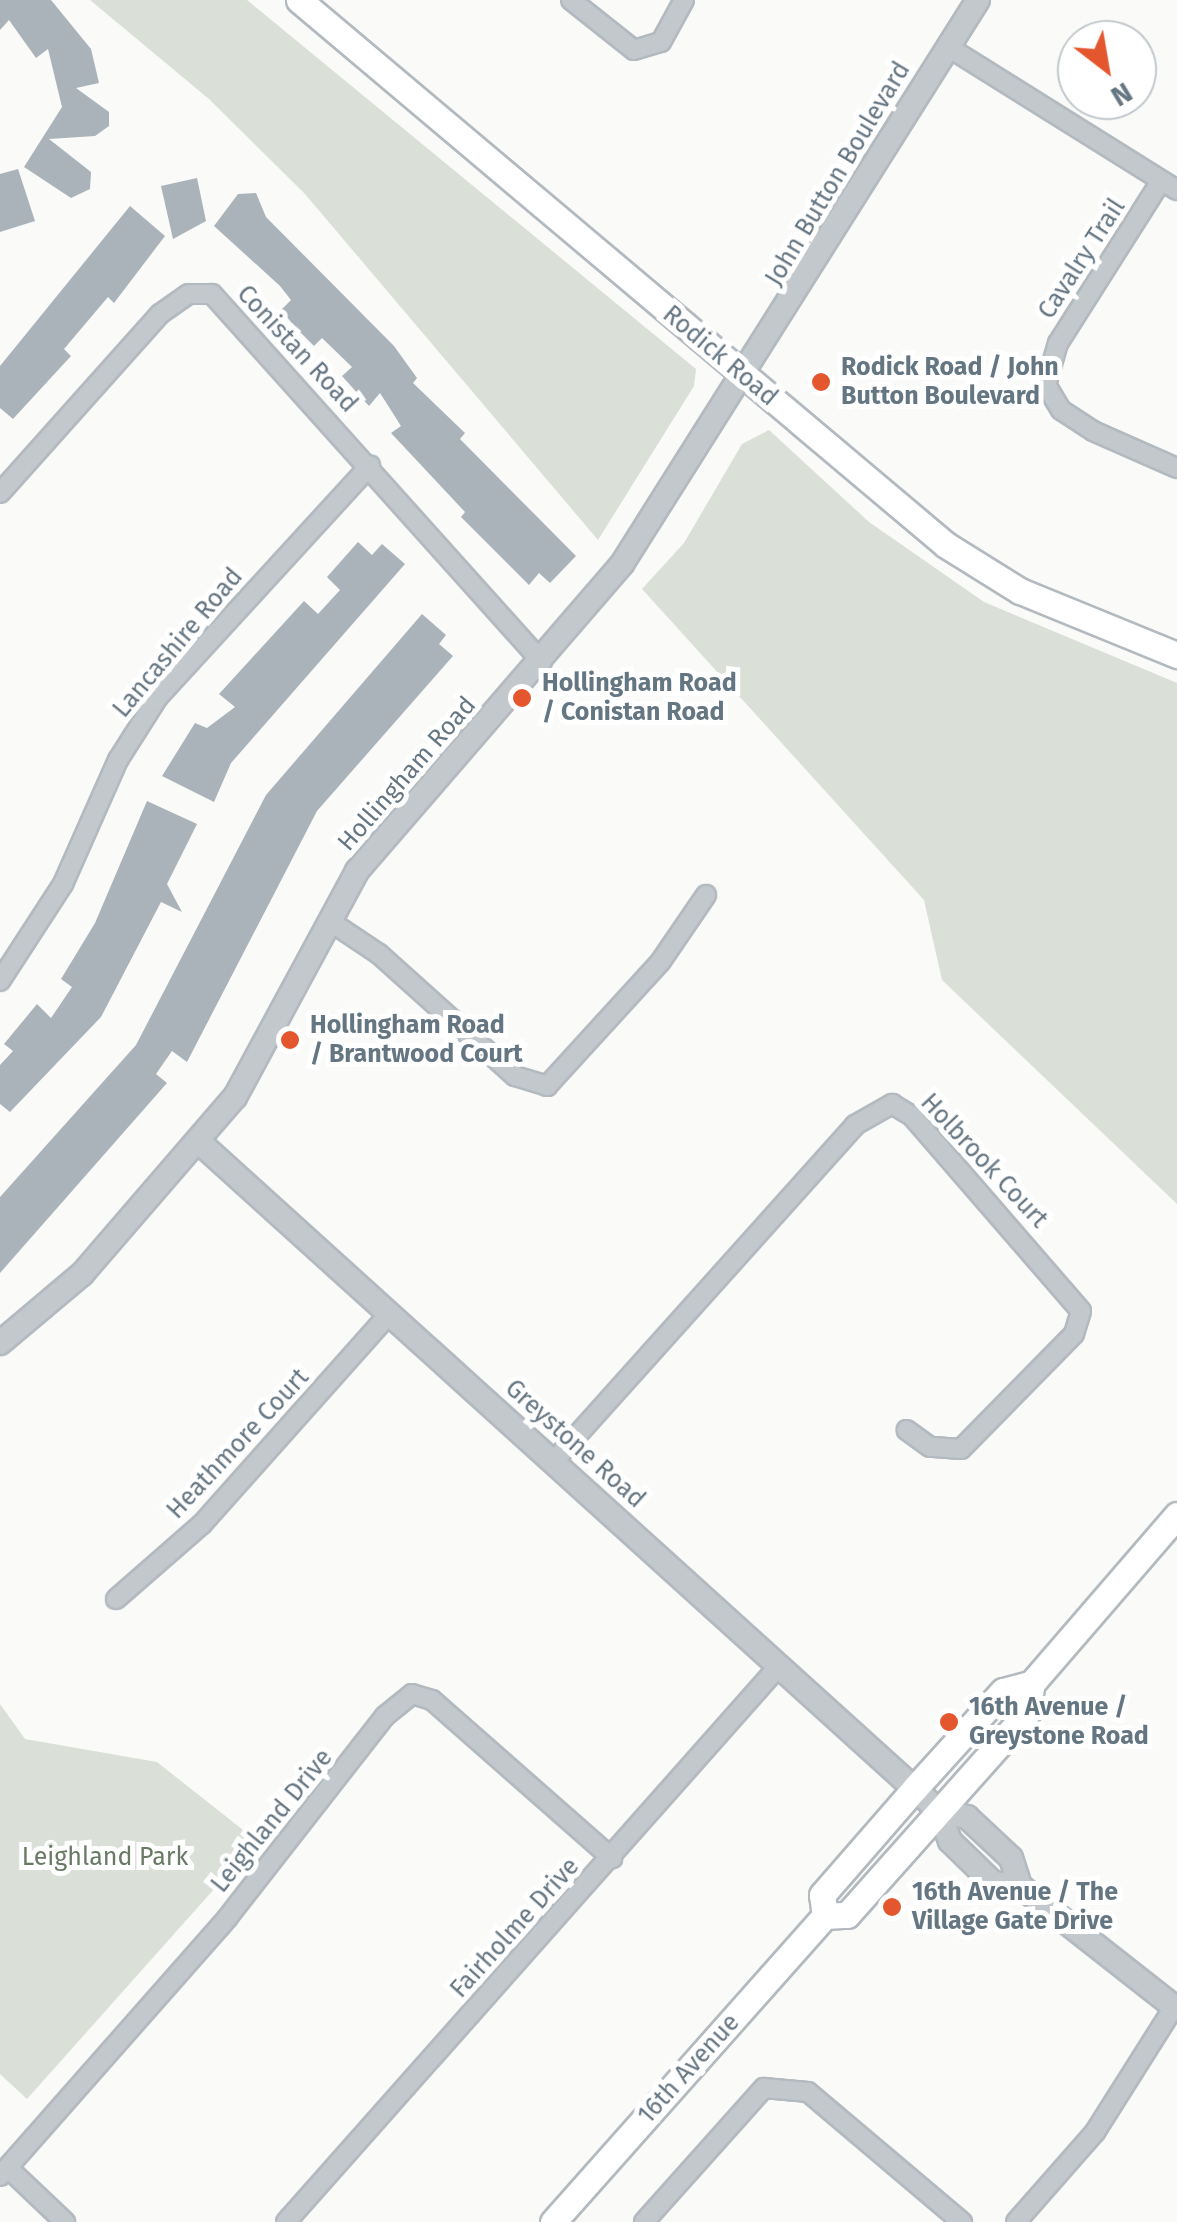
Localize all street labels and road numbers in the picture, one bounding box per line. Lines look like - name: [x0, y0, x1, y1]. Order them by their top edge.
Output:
- street label: John Button Boulevard: [759, 57, 917, 291]
- street label: Cavalry Trail: [1032, 193, 1132, 325]
- street label: Conistan Road: [230, 279, 364, 419]
- street label: Rodick Road: [657, 299, 783, 413]
- street label: Lancashire Road: [107, 562, 249, 724]
- street label: Hollingham Road: [332, 691, 482, 857]
- street label: Holbrook Court: [914, 1088, 1054, 1234]
- street label: Heathmore Court: [161, 1363, 315, 1525]
- street label: Greystone Road: [499, 1373, 651, 1515]
- street label: Leighland Drive: [205, 1743, 339, 1899]
- street label: Fairholme Drive: [444, 1852, 586, 2004]
- street label: 16th Avenue: [632, 2008, 746, 2130]

